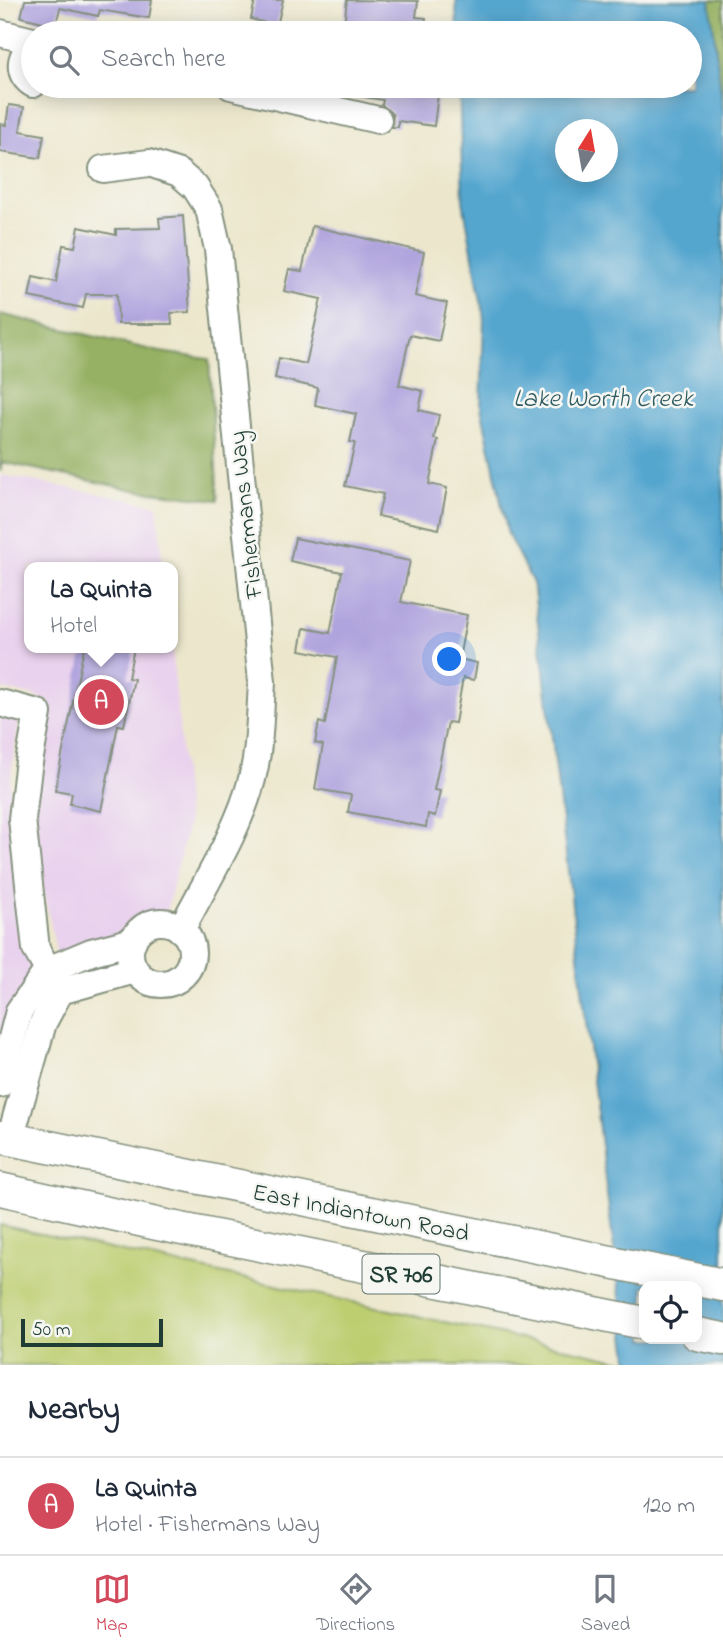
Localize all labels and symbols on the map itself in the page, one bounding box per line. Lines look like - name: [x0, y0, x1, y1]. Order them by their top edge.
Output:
- north arrow: [555, 119, 618, 182]
- water label: Lake Worth Creek: [513, 381, 694, 419]
- street label: Fishermans Way: [221, 429, 275, 601]
- your location: [432, 642, 466, 676]
- pin: A: [78, 676, 124, 728]
- street label: East Indiantown Road: [249, 1176, 472, 1253]
- road number: SR 706: [362, 1254, 440, 1294]
- scale bar: [21, 1316, 163, 1348]

